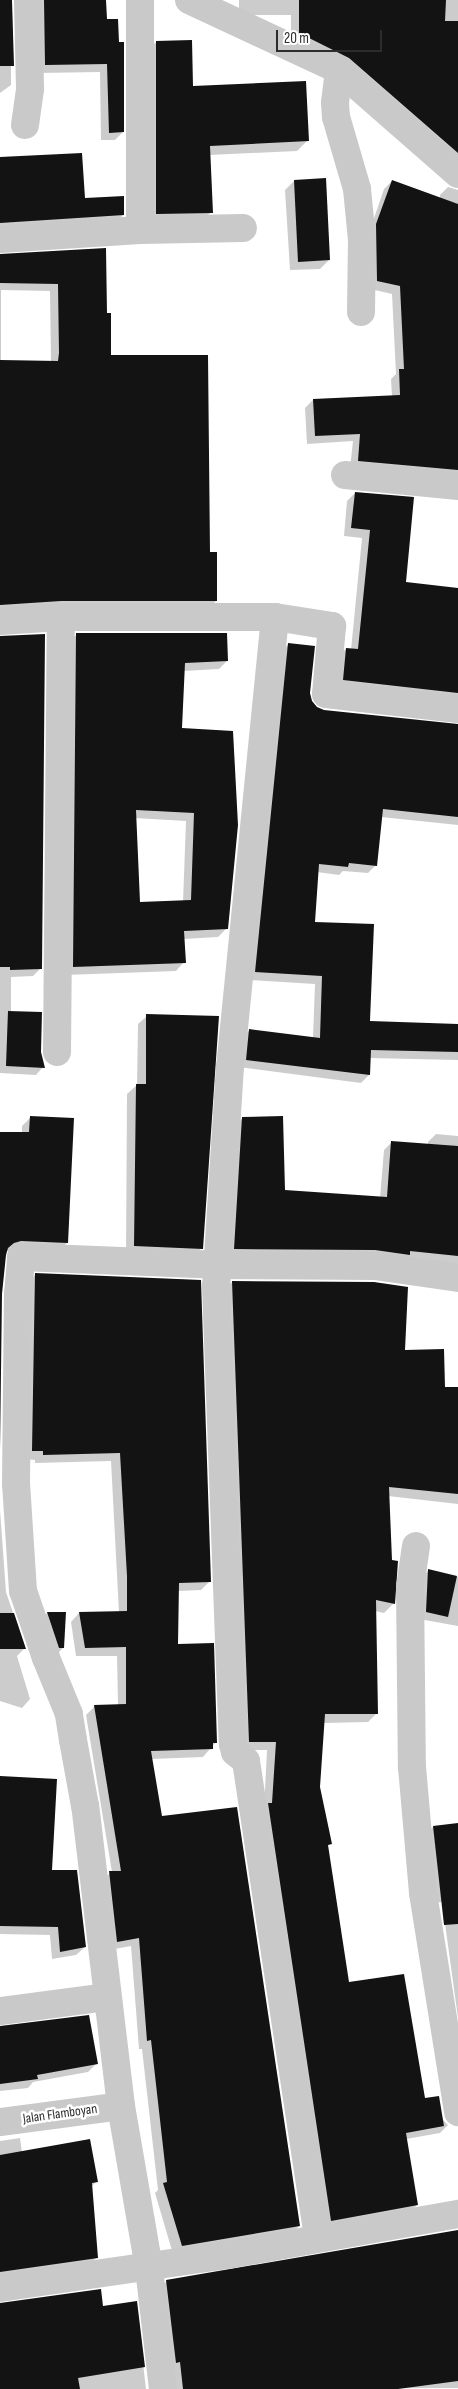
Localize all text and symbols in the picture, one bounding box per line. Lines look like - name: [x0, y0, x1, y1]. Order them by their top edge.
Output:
- scale bar: [278, 20, 384, 52]
- text: 20 m: [284, 29, 309, 48]
- street label: Jalan Flamboyan: [22, 2100, 98, 2128]

